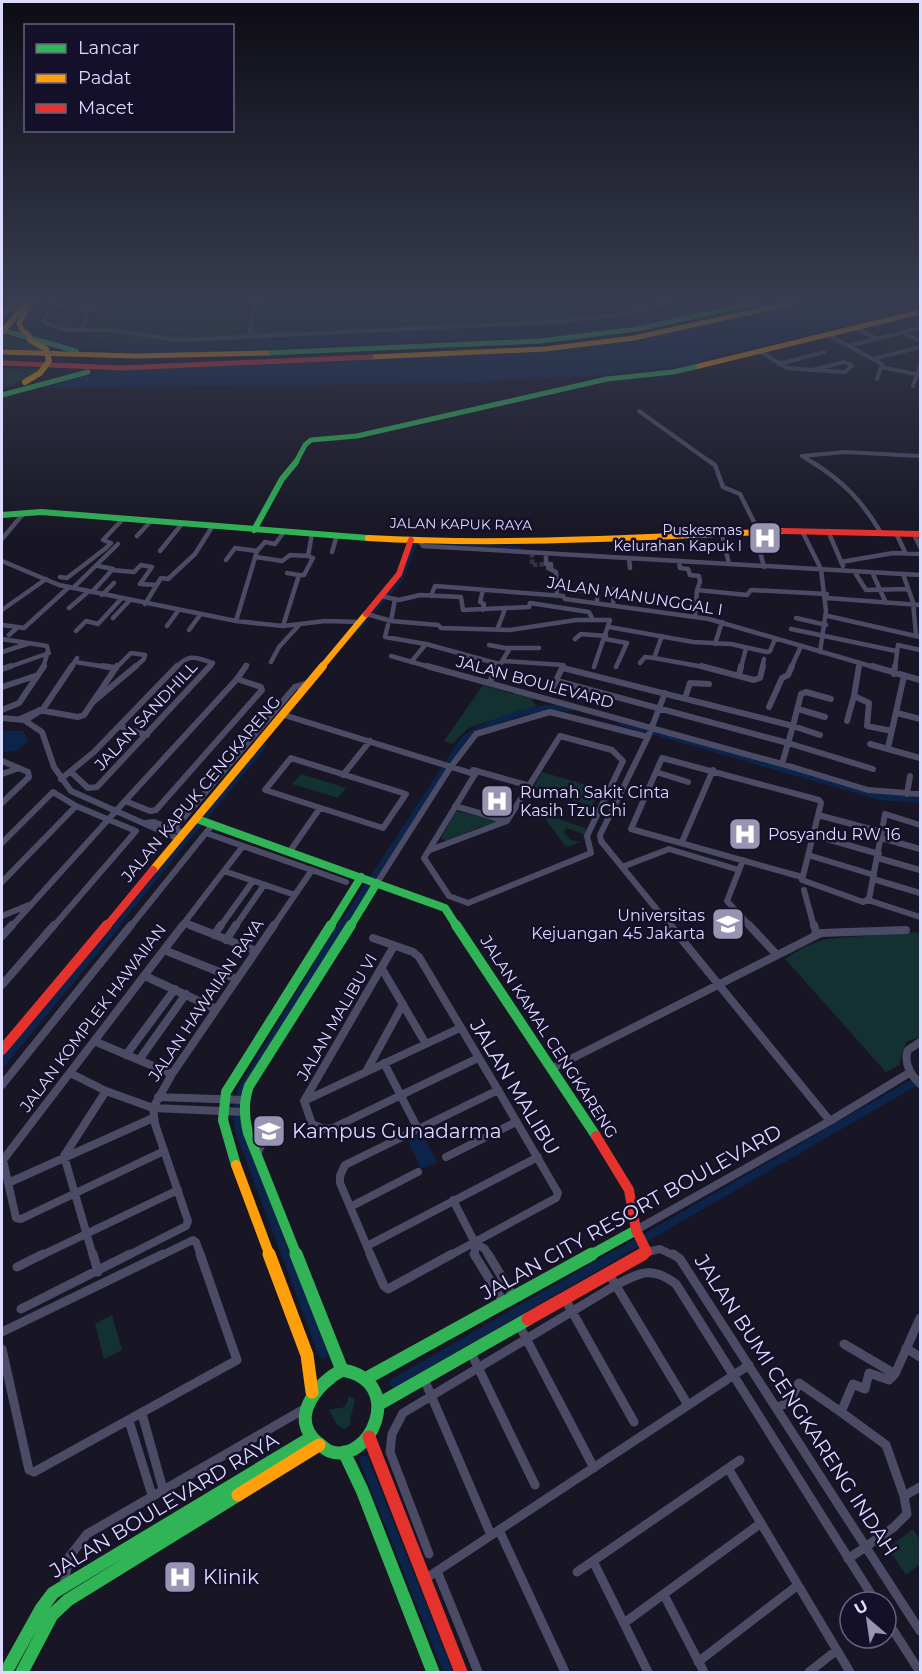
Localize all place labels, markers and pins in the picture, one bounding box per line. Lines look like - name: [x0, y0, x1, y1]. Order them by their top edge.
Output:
- hospital icon: Puskesmas Kelurahan Kapuk I: [747, 520, 783, 556]
- place label: Puskesmas Kelurahan Kapuk I: [613, 521, 742, 555]
- hospital icon: Rumah Sakit Cinta Kasih Tzu Chi: [479, 783, 515, 819]
- place label: Rumah Sakit Cinta Kasih Tzu Chi: [520, 783, 670, 820]
- hospital icon: Posyandu RW 16: [727, 816, 763, 852]
- place label: Posyandu RW 16: [768, 825, 901, 844]
- place label: Universitas Kejuangan 45 Jakarta: [531, 906, 705, 943]
- school or university icon: Universitas Kejuangan 45 Jakarta: [710, 906, 746, 942]
- school or university icon: Kampus Gunadarma: [251, 1113, 287, 1149]
- place label: Kampus Gunadarma: [292, 1119, 501, 1143]
- hospital icon: Klinik: [162, 1559, 198, 1595]
- place label: Klinik: [203, 1565, 259, 1589]

